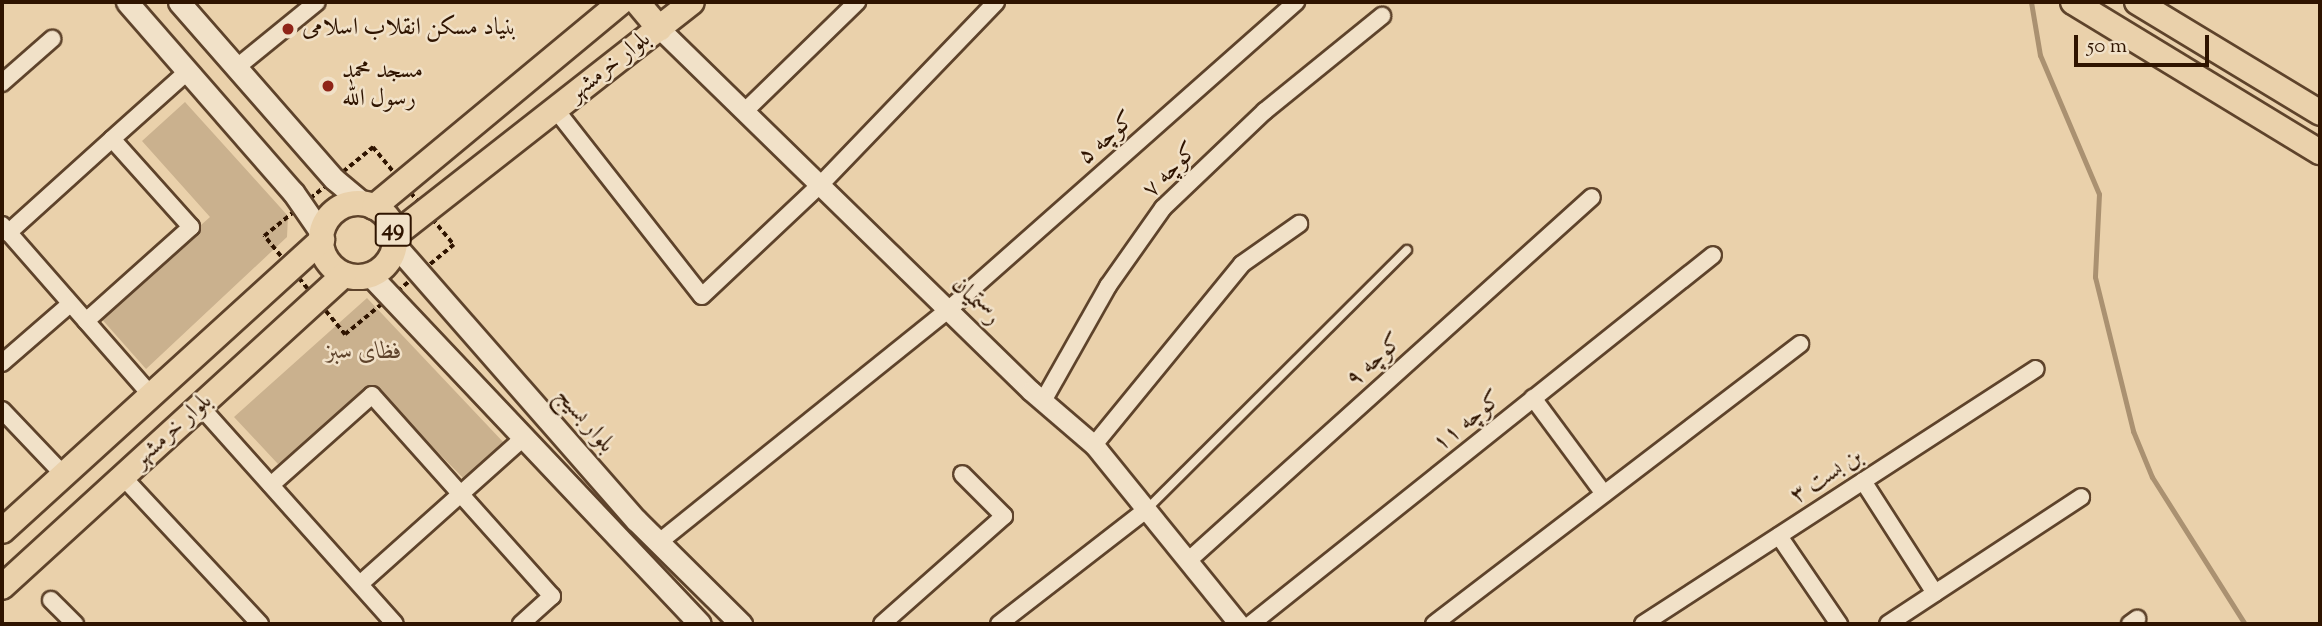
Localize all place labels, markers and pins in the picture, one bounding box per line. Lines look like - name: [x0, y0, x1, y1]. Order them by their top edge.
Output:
- place label: بنیاد مسکن انقلاب اسلامی: [302, 15, 517, 43]
- marker: بنیاد مسکن انقلاب اسلامی: [280, 21, 296, 37]
- place label: مسجد محمد رسول الله: [342, 58, 423, 114]
- marker: مسجد محمد رسول الله: [320, 78, 336, 94]

